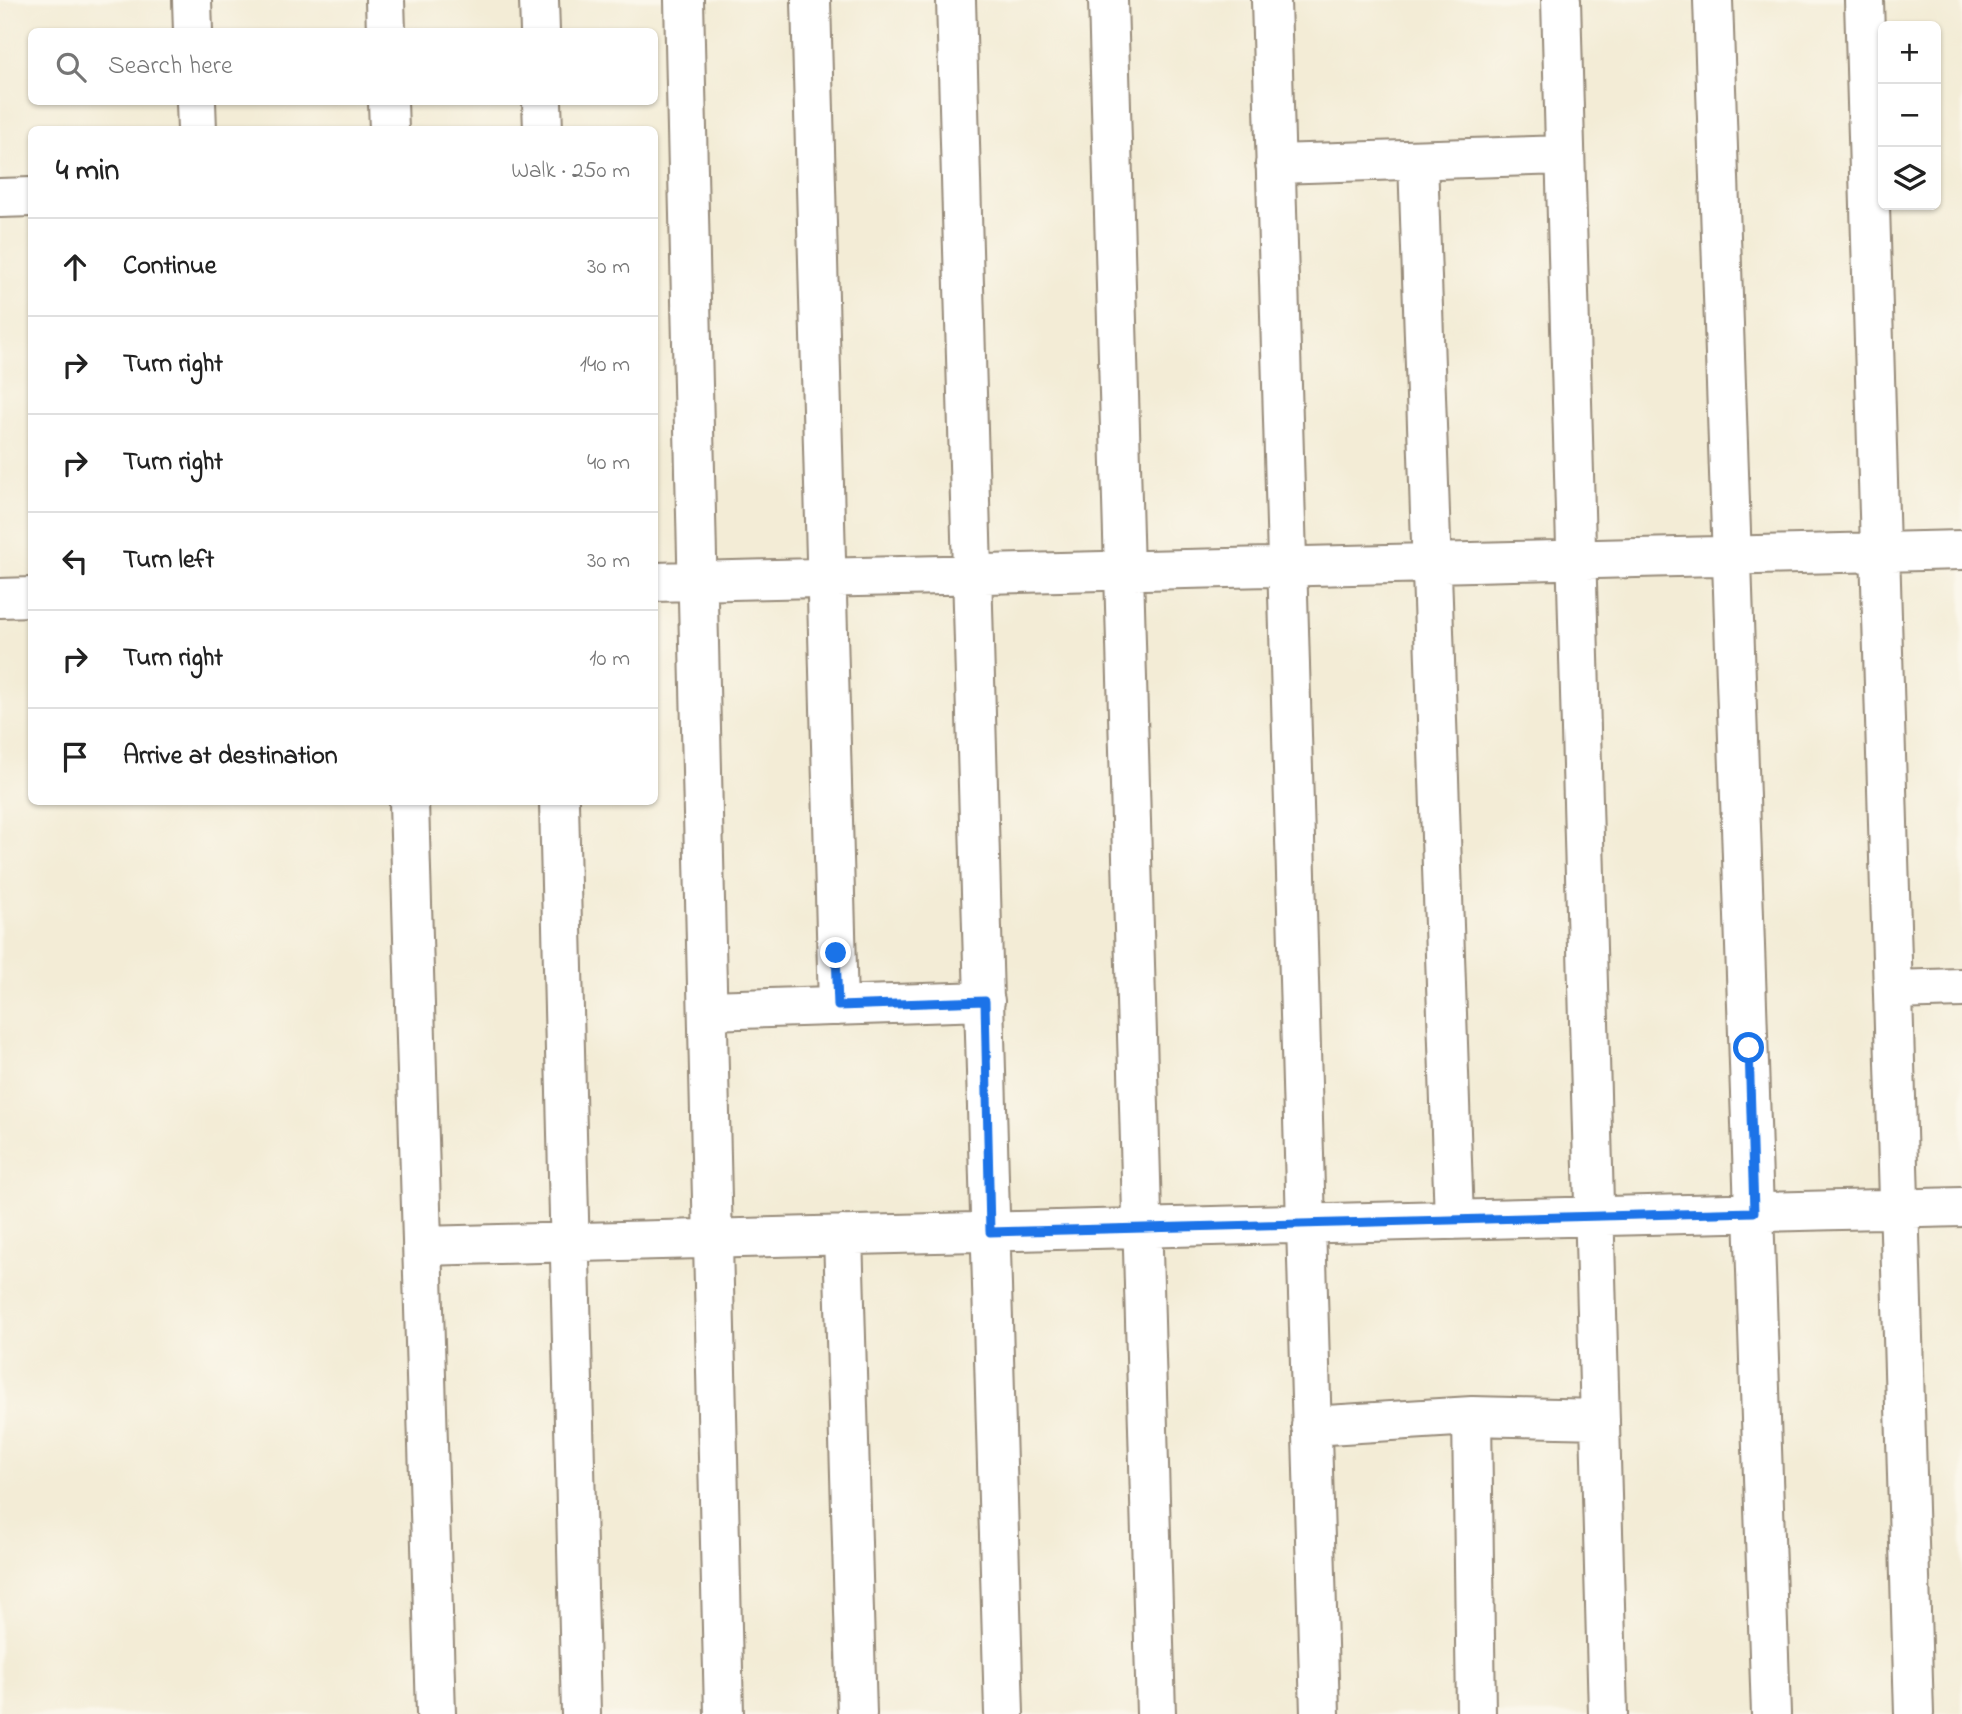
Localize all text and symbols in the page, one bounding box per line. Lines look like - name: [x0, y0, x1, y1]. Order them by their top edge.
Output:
- map controls: [1878, 21, 1941, 210]
- button: +: [1878, 21, 1941, 84]
- search box: [28, 28, 658, 105]
- icon: search: [52, 48, 90, 86]
- text: Search here: [108, 48, 233, 86]
- button: −: [1878, 84, 1941, 147]
- button: layers: [1878, 147, 1941, 210]
- text: 4 min: [56, 150, 119, 194]
- text: Walk · 250 m: [511, 155, 630, 188]
- icon: ahead: [56, 248, 94, 286]
- text: Continue: [123, 248, 216, 286]
- text: 30 m: [587, 251, 630, 284]
- icon: right: [56, 346, 94, 384]
- text: Turn right: [123, 346, 223, 384]
- text: 140 m: [580, 349, 630, 382]
- icon: right: [56, 444, 94, 482]
- text: Turn right: [123, 444, 223, 482]
- text: 40 m: [587, 447, 630, 480]
- icon: left: [56, 542, 94, 580]
- text: Turn left: [123, 542, 214, 580]
- text: 30 m: [587, 545, 630, 578]
- icon: right: [56, 640, 94, 678]
- text: Turn right: [123, 640, 223, 678]
- text: 10 m: [589, 643, 630, 676]
- icon: arrive: [56, 738, 94, 776]
- text: Arrive at destination: [123, 738, 338, 776]
- route end: [820, 937, 851, 968]
- route start: [1733, 1032, 1764, 1063]

